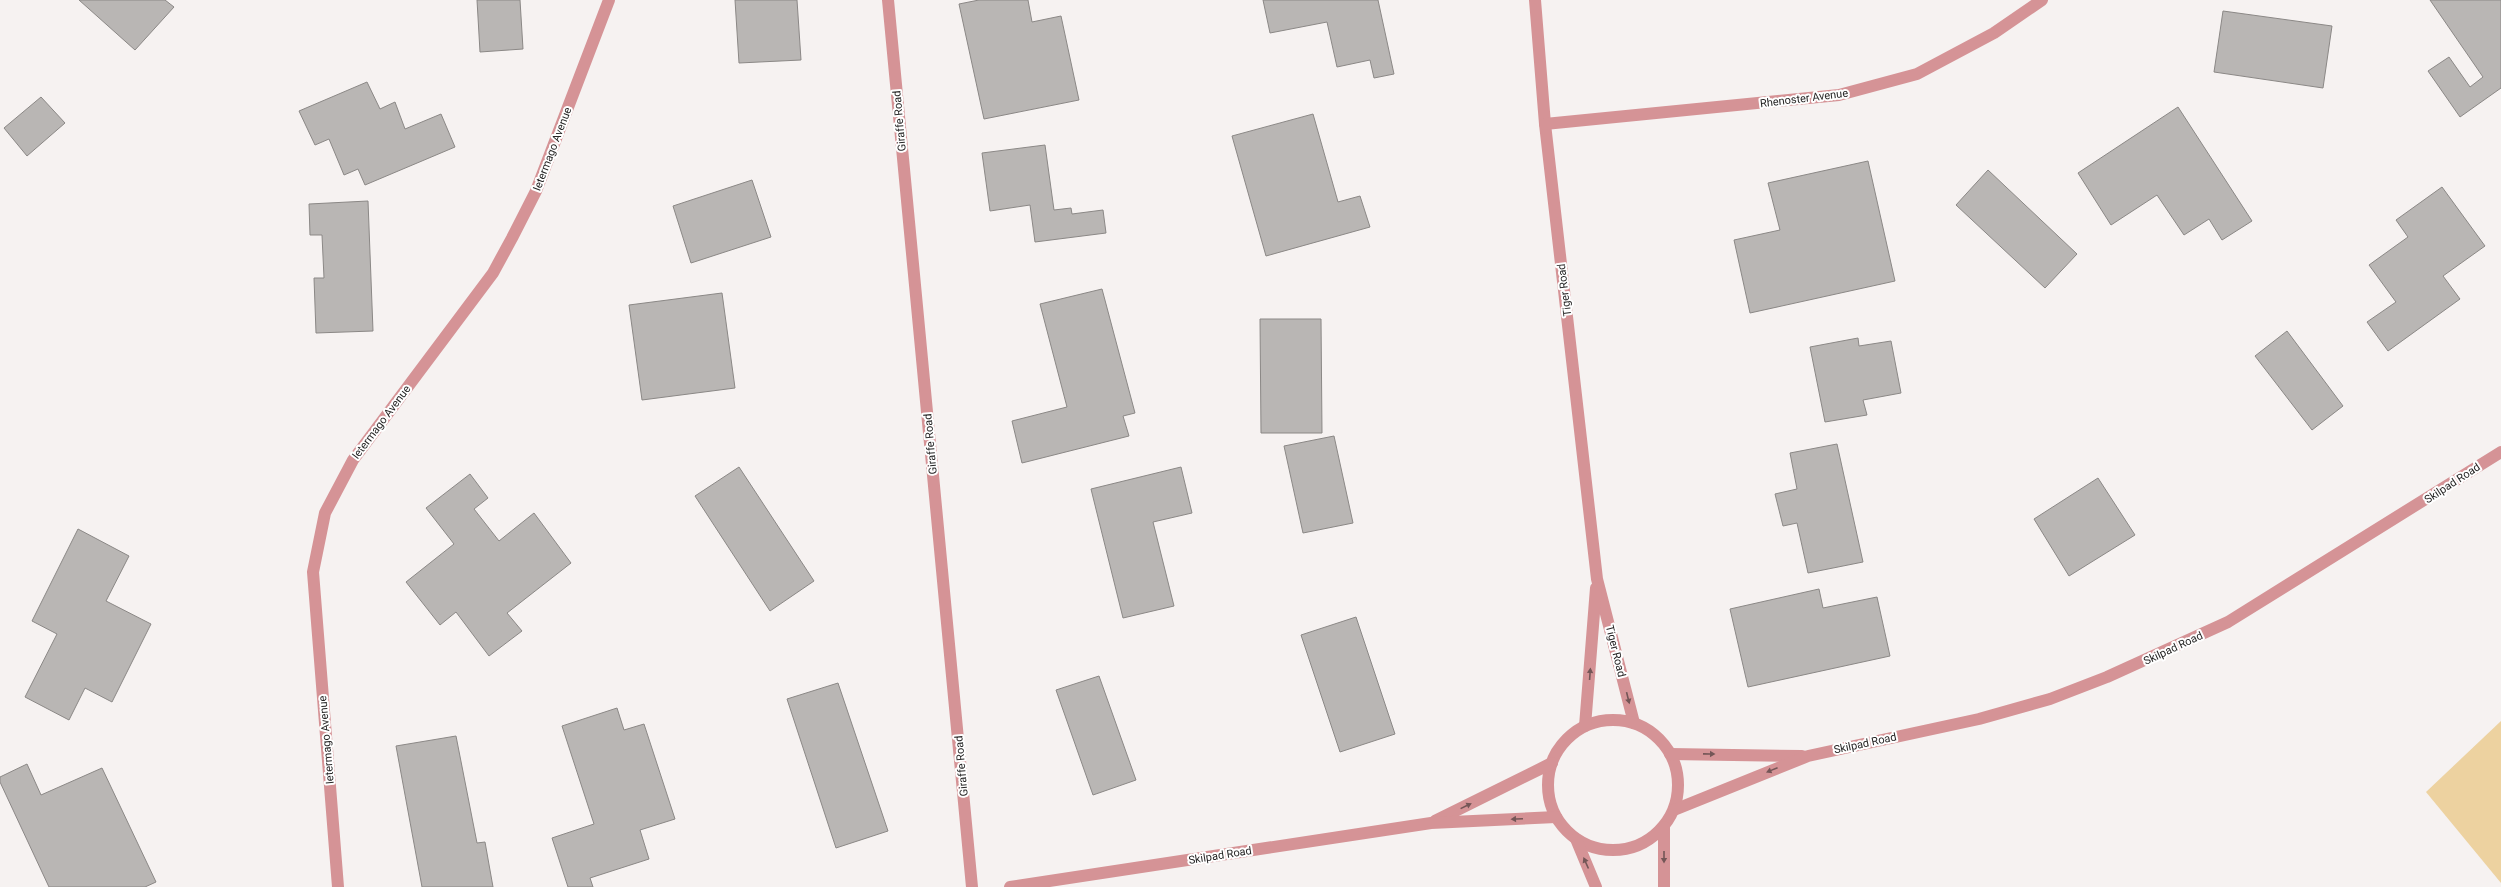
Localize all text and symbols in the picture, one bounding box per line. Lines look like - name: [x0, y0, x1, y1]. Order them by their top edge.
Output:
- street label: Rhenoster Avenue: [1759, 87, 1849, 110]
- street label: Giraffe Road: [890, 90, 909, 152]
- street label: Ietermago Avenue: [530, 105, 574, 193]
- street label: Tiger Road: [1555, 263, 1574, 317]
- street label: Ietermago Avenue: [349, 383, 413, 462]
- street label: Giraffe Road: [921, 413, 940, 475]
- street label: Skilpad Road: [2422, 461, 2483, 506]
- street label: Tiger Road: [1603, 624, 1628, 678]
- street label: Skilpad Road: [2142, 629, 2205, 668]
- one-way arrow: [1586, 667, 1593, 680]
- one-way arrow: [1625, 692, 1631, 704]
- street label: Ietermago Avenue: [316, 695, 337, 785]
- street label: Skilpad Road: [1833, 730, 1898, 756]
- street label: Giraffe Road: [952, 735, 971, 797]
- one-way arrow: [1703, 751, 1716, 757]
- one-way arrow: [1765, 768, 1777, 774]
- one-way arrow: [1460, 803, 1471, 809]
- one-way arrow: [1510, 816, 1523, 822]
- street label: Skilpad Road: [1188, 844, 1253, 867]
- one-way arrow: [1661, 851, 1667, 864]
- one-way arrow: [1583, 856, 1589, 868]

